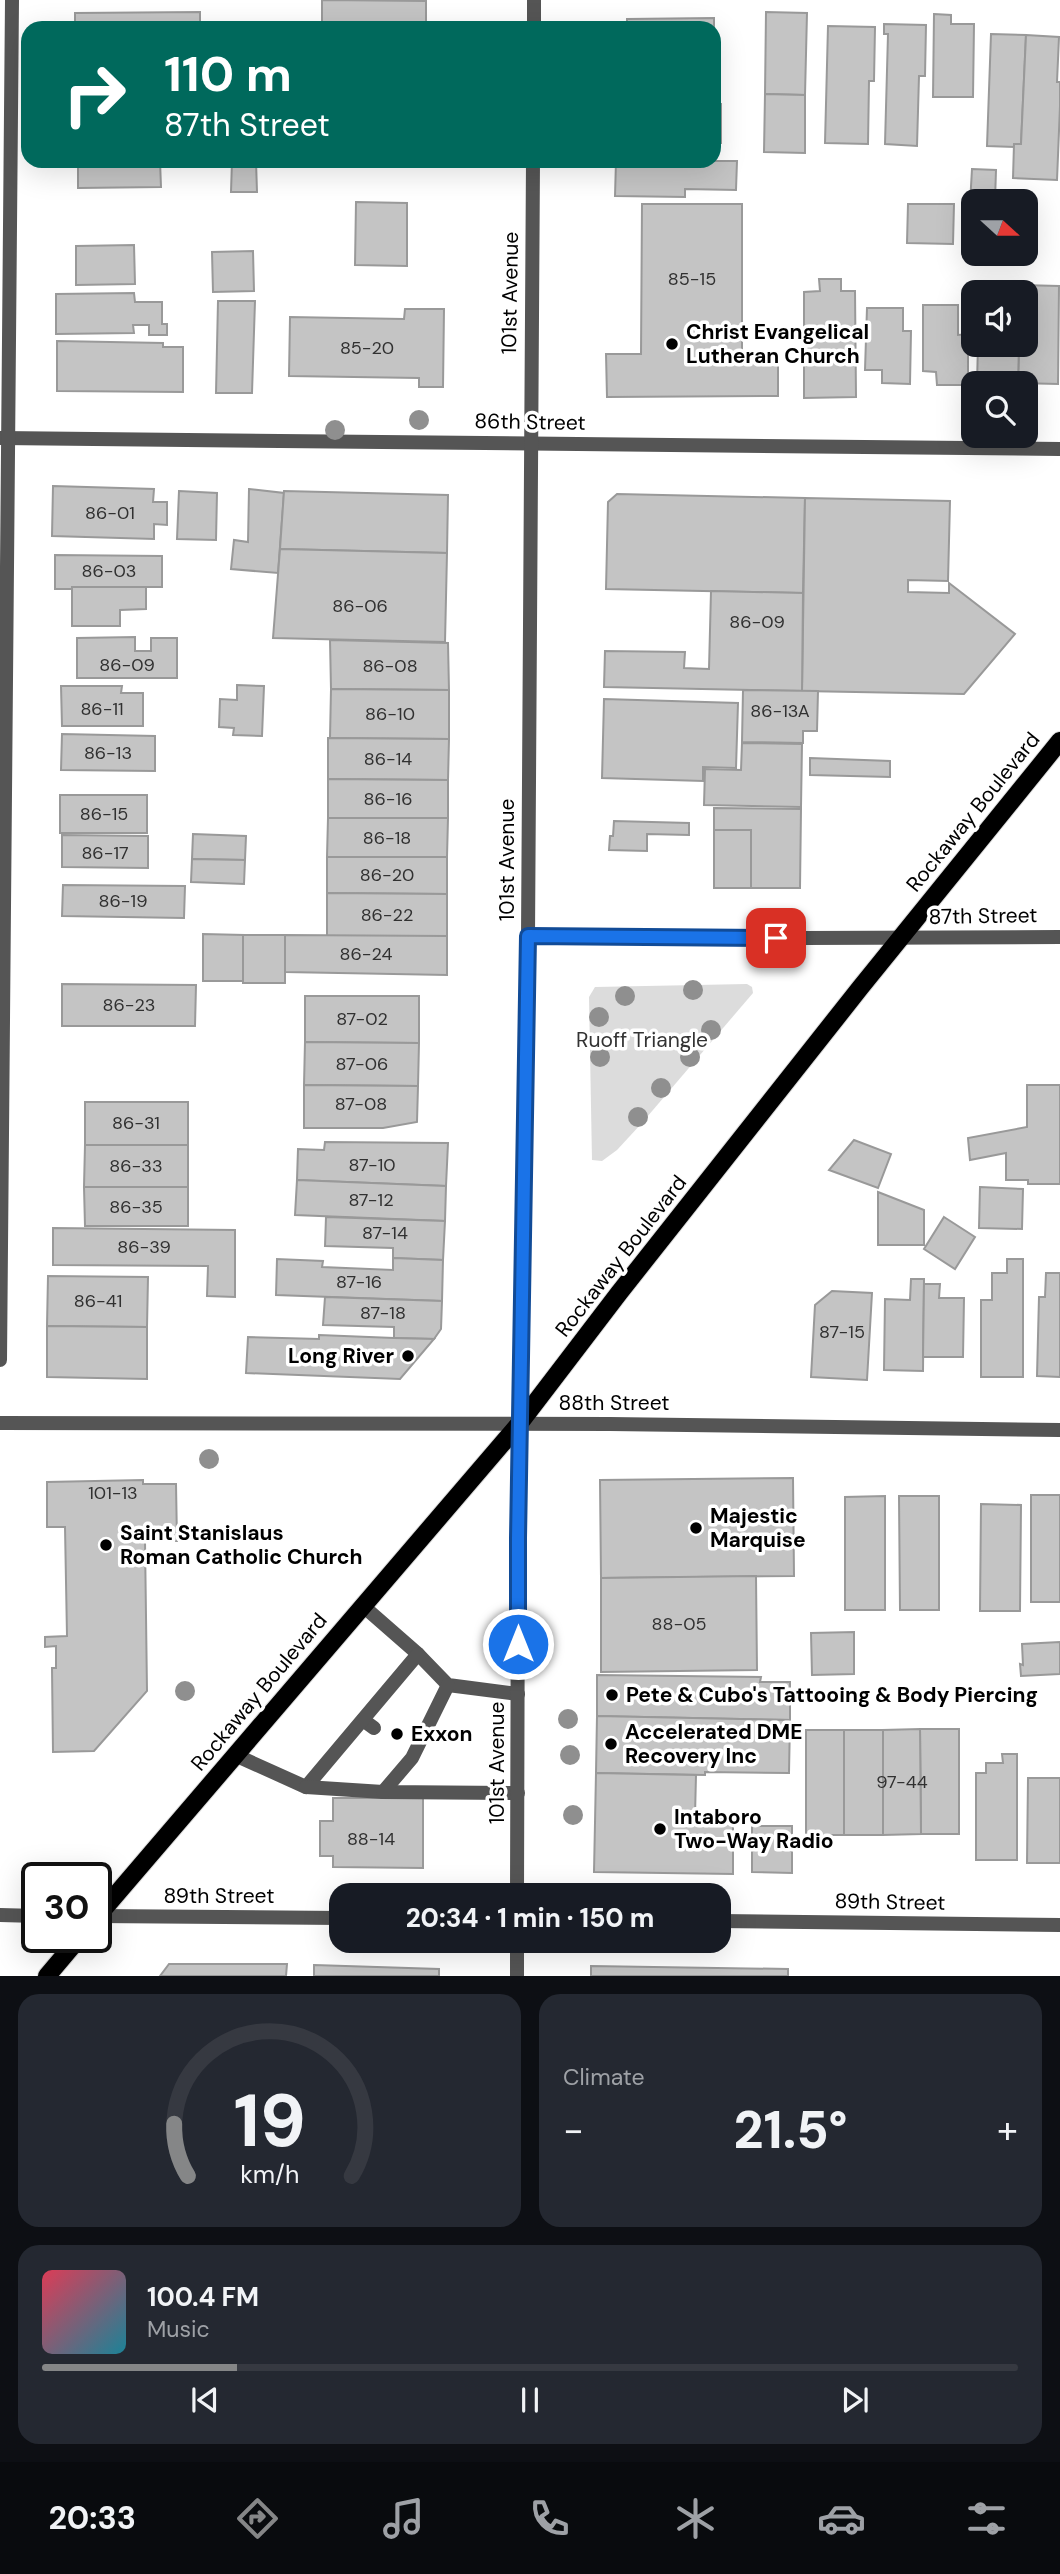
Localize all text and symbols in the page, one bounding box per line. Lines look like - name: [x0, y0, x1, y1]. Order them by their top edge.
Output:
- text: 110 m: [164, 42, 292, 106]
- icon: right: [49, 49, 140, 140]
- text: 87th Street: [164, 104, 330, 146]
- north arrow: [961, 189, 1038, 266]
- map controls: [961, 189, 1038, 448]
- street label: 101st Avenue: [495, 231, 525, 355]
- house number: 85-15: [668, 267, 716, 291]
- button: sound: [961, 280, 1038, 357]
- place label: Christ Evangelical Lutheran Church: [686, 318, 869, 370]
- house number: 85-20: [340, 336, 394, 360]
- marker: Christ Evangelical Lutheran Church: [664, 336, 680, 352]
- button: search: [961, 371, 1038, 448]
- street label: 86th Street: [474, 407, 586, 437]
- house number: 86-01: [85, 501, 135, 525]
- house number: 86-03: [82, 559, 136, 583]
- house number: 86-06: [332, 594, 388, 618]
- house number: 86-09: [729, 610, 785, 634]
- house number: 86-09: [99, 653, 155, 677]
- house number: 86-08: [362, 654, 418, 678]
- house number: 86-11: [80, 697, 124, 721]
- house number: 86-13A: [750, 699, 810, 723]
- house number: 86-10: [365, 702, 415, 726]
- street label: Rockaway Boulevard: [900, 726, 1046, 898]
- house number: 86-13: [84, 741, 132, 765]
- house number: 86-14: [364, 747, 412, 771]
- house number: 86-16: [364, 787, 412, 811]
- street label: 101st Avenue: [493, 799, 521, 921]
- house number: 86-15: [80, 802, 128, 826]
- house number: 86-18: [363, 826, 411, 850]
- house number: 86-17: [81, 841, 129, 865]
- house number: 86-20: [360, 863, 414, 887]
- house number: 86-19: [99, 889, 147, 913]
- street label: 87th Street: [928, 901, 1038, 931]
- house number: 86-22: [361, 903, 413, 927]
- pin: [746, 908, 806, 968]
- icon: arrive: [757, 919, 795, 957]
- house number: 86-24: [340, 942, 393, 966]
- house number: 86-23: [103, 993, 156, 1017]
- house number: 87-02: [336, 1007, 388, 1031]
- park label: Ruoff Triangle: [576, 1026, 708, 1054]
- house number: 87-06: [336, 1052, 388, 1076]
- house number: 87-08: [335, 1092, 387, 1116]
- house number: 86-31: [112, 1111, 160, 1135]
- house number: 87-10: [348, 1153, 396, 1177]
- house number: 86-33: [109, 1154, 163, 1178]
- street label: Rockaway Boulevard: [549, 1169, 693, 1343]
- house number: 87-12: [348, 1188, 394, 1212]
- house number: 86-35: [109, 1195, 163, 1219]
- house number: 87-14: [362, 1221, 408, 1245]
- house number: 86-39: [117, 1235, 171, 1259]
- house number: 87-16: [336, 1270, 382, 1294]
- house number: 86-41: [74, 1289, 122, 1313]
- house number: 87-18: [360, 1301, 406, 1325]
- house number: 87-15: [819, 1320, 865, 1344]
- place label: Long River: [288, 1342, 394, 1370]
- marker: Long River: [400, 1348, 416, 1364]
- street label: 88th Street: [559, 1389, 669, 1417]
- house number: 101-13: [88, 1481, 138, 1505]
- place label: Majestic Marquise: [710, 1502, 806, 1554]
- place label: Saint Stanislaus Roman Catholic Church: [120, 1519, 363, 1571]
- marker: Majestic Marquise: [688, 1520, 704, 1536]
- marker: Saint Stanislaus Roman Catholic Church: [98, 1537, 114, 1553]
- street label: Rockaway Boulevard: [185, 1607, 333, 1777]
- position arrow: [481, 1607, 555, 1681]
- house number: 88-05: [652, 1612, 706, 1636]
- place label: Pete & Cubo's Tattooing & Body Piercing: [626, 1681, 1038, 1709]
- marker: Pete & Cubo's Tattooing & Body Piercing: [604, 1687, 620, 1703]
- street label: 101st Avenue: [483, 1702, 511, 1824]
- place label: Accelerated DME Recovery Inc: [625, 1718, 802, 1770]
- place label: Exxon: [411, 1720, 472, 1748]
- marker: Exxon: [389, 1726, 405, 1742]
- marker: Accelerated DME Recovery Inc: [603, 1736, 619, 1752]
- house number: 97-44: [876, 1770, 928, 1794]
- place label: Intaboro Two-Way Radio: [674, 1803, 834, 1855]
- marker: Intaboro Two-Way Radio: [652, 1821, 668, 1837]
- house number: 88-14: [347, 1827, 395, 1851]
- speed limit sign: 30: [21, 1862, 112, 1953]
- street label: 89th Street: [164, 1882, 274, 1910]
- street label: 89th Street: [834, 1887, 946, 1917]
- text: 20:34 · 1 min · 150 m: [406, 1901, 654, 1935]
- text: Climate: [563, 2062, 645, 2092]
- text: 19: [233, 2075, 306, 2170]
- text: 21.5°: [733, 2096, 848, 2164]
- text: −: [563, 2105, 584, 2155]
- text: +: [997, 2105, 1018, 2155]
- text: km/h: [240, 2158, 299, 2191]
- text: 100.4 FM: [147, 2280, 259, 2314]
- text: Music: [147, 2314, 210, 2344]
- icon: previous: [186, 2381, 224, 2419]
- icon: pause: [511, 2381, 549, 2419]
- icon: next: [836, 2381, 874, 2419]
- icon: directions: [233, 2494, 282, 2543]
- icon: music: [379, 2494, 428, 2543]
- icon: phone: [525, 2494, 574, 2543]
- icon: climate: [671, 2494, 720, 2543]
- icon: car: [817, 2494, 866, 2543]
- icon: filters: [962, 2494, 1011, 2543]
- text: 20:33: [48, 2497, 136, 2539]

